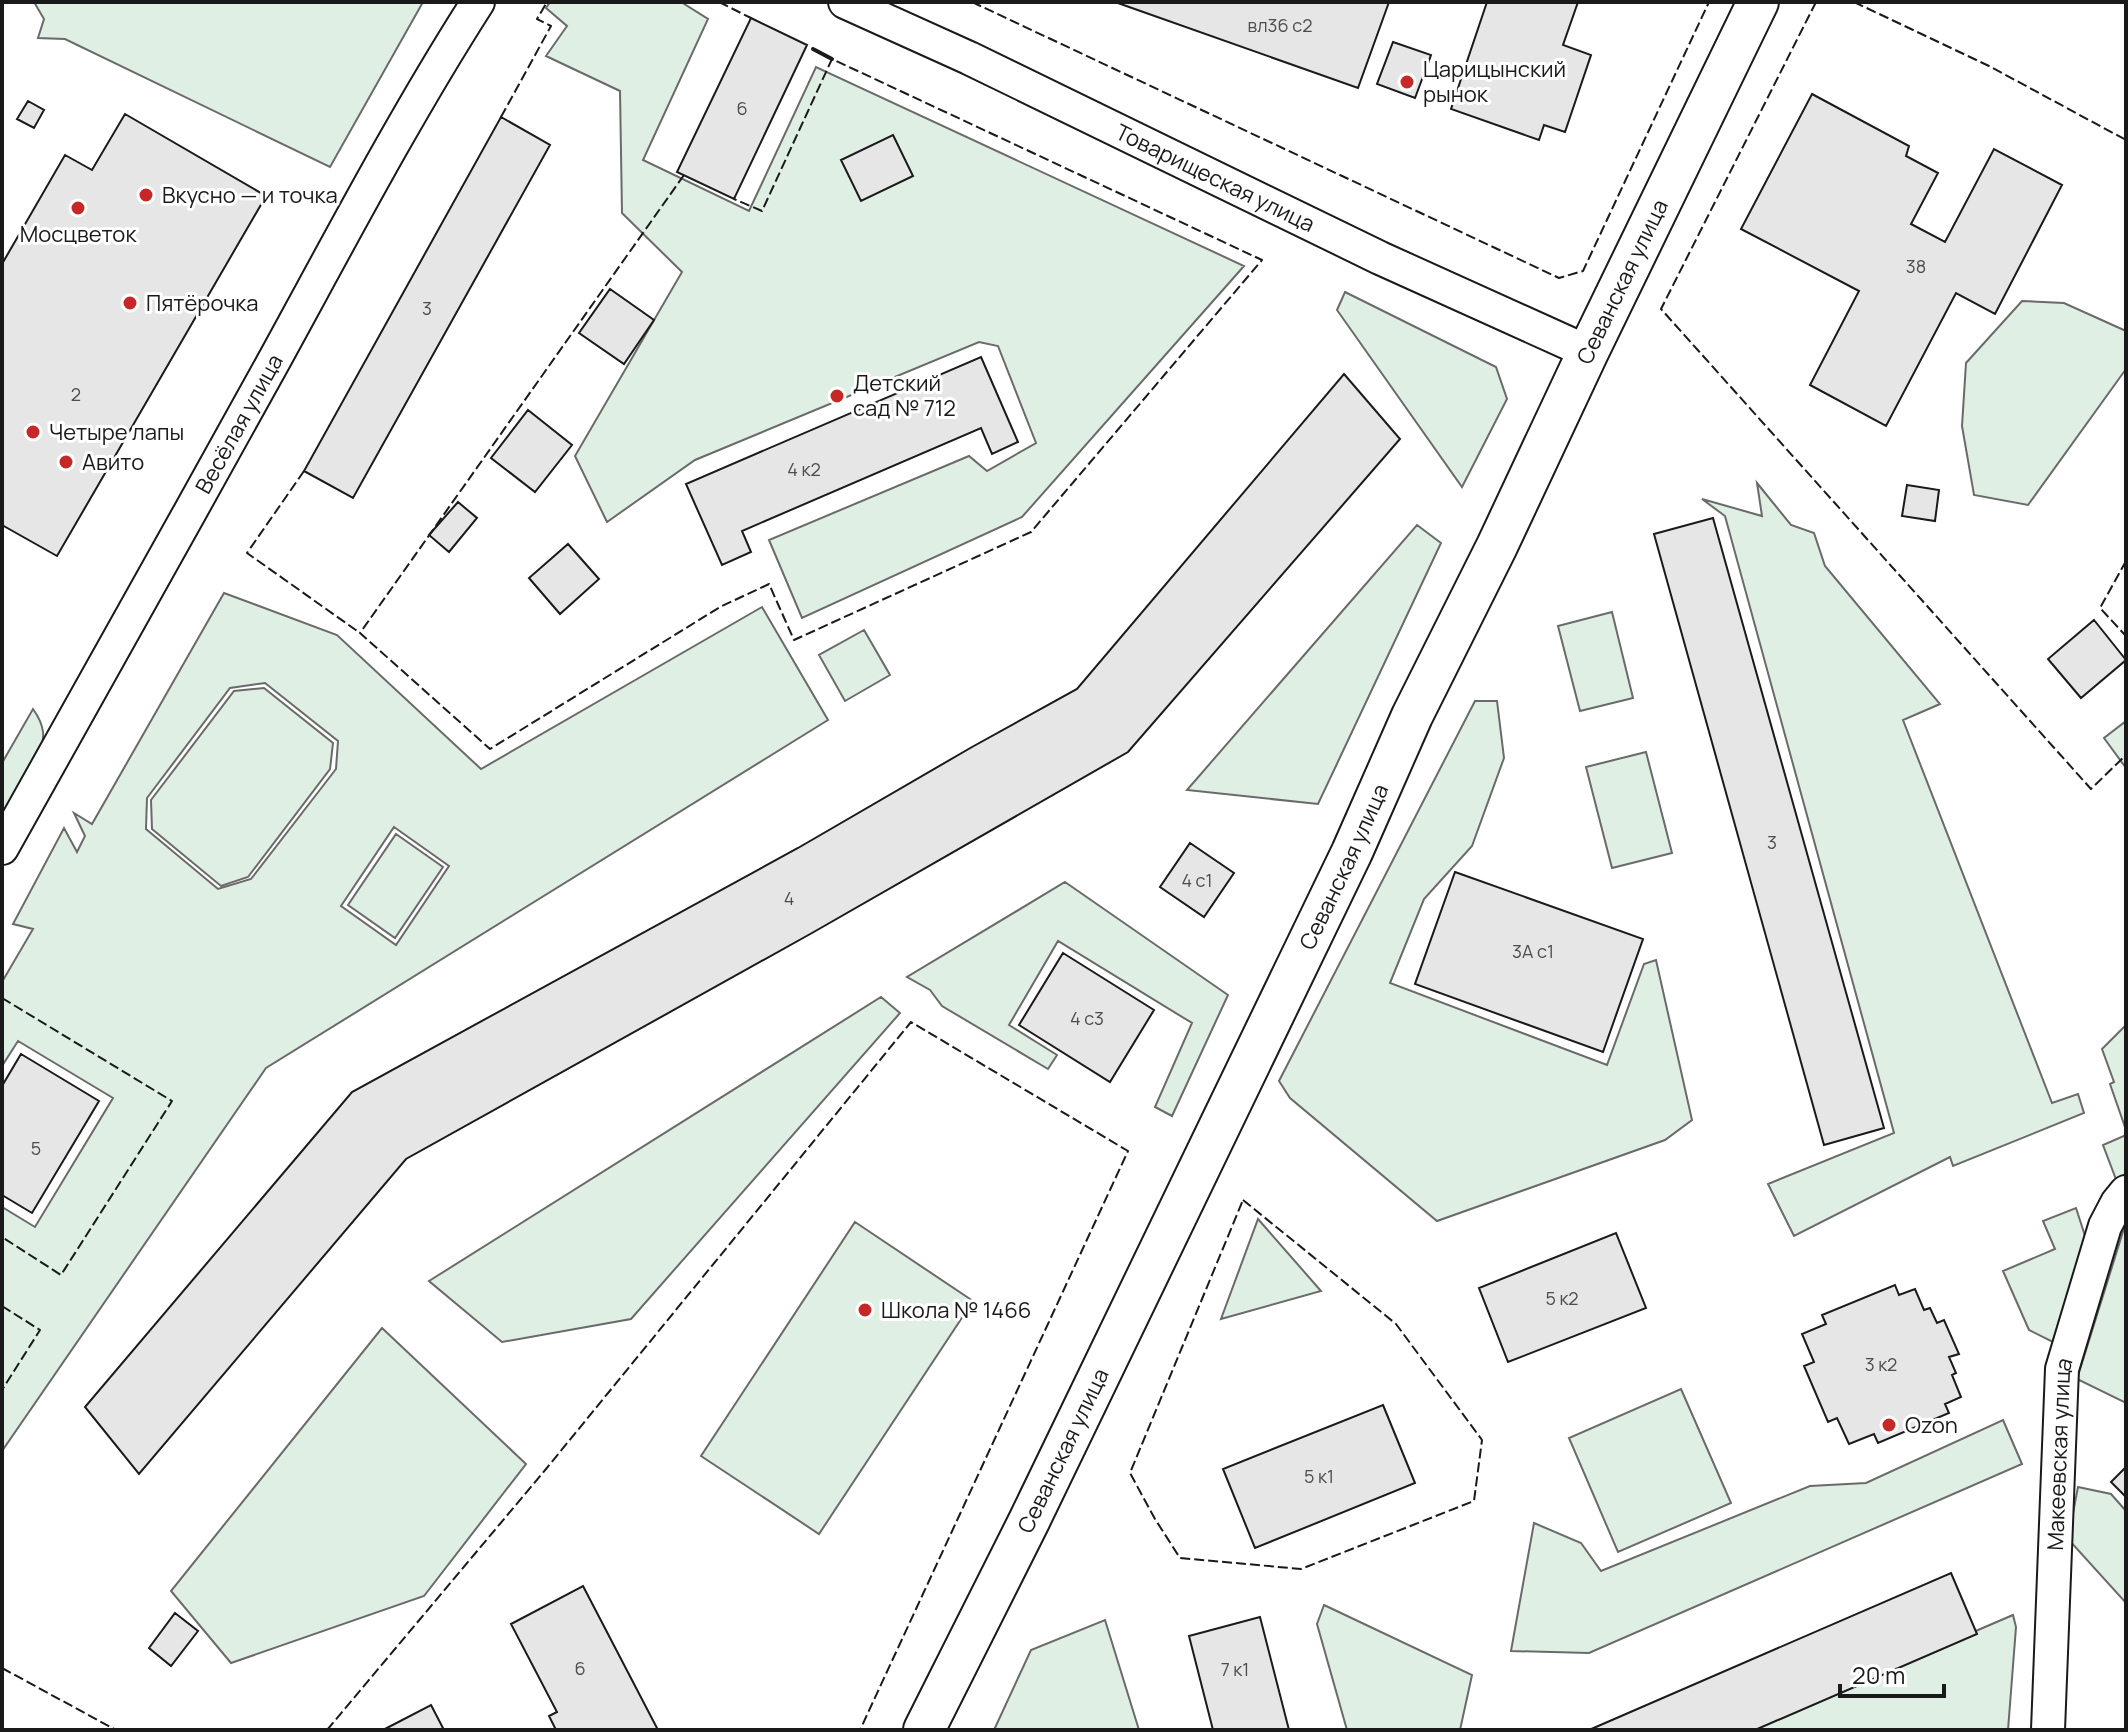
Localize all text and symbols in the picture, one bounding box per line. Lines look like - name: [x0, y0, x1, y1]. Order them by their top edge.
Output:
- house number: вл36 с2: [1248, 13, 1312, 37]
- place label: Царицынский рынок: [1423, 54, 1566, 109]
- marker: Царицынский рынок: [1398, 73, 1416, 91]
- house number: 6: [736, 96, 748, 120]
- street label: Товарищеская улица: [1111, 117, 1320, 239]
- place label: Вкусно — и точка: [162, 180, 338, 210]
- marker: Вкусно — и точка: [137, 186, 155, 204]
- street label: Севанская улица: [1569, 194, 1675, 369]
- marker: Мосцветок: [69, 199, 87, 217]
- place label: Мосцветок: [20, 219, 137, 249]
- house number: 38: [1906, 254, 1926, 278]
- place label: Пятёрочка: [146, 288, 259, 318]
- marker: Пятёрочка: [121, 294, 139, 312]
- house number: 3: [422, 296, 432, 320]
- street label: Весёлая улица: [188, 349, 290, 499]
- place label: Детский сад № 712: [853, 368, 956, 423]
- house number: 2: [71, 382, 81, 406]
- marker: Детский сад № 712: [828, 387, 846, 405]
- place label: Четыре лапы: [49, 417, 184, 447]
- marker: Четыре лапы: [24, 423, 42, 441]
- place label: Авито: [82, 447, 144, 477]
- marker: Авито: [57, 453, 75, 471]
- house number: 4 к2: [787, 457, 821, 481]
- street label: Севанская улица: [1292, 779, 1395, 955]
- house number: 3: [1767, 830, 1777, 854]
- house number: 4 с1: [1181, 868, 1213, 892]
- house number: 4: [784, 886, 794, 910]
- house number: 3А с1: [1512, 939, 1554, 963]
- house number: 4 с3: [1070, 1006, 1104, 1030]
- house number: 5: [31, 1136, 41, 1160]
- house number: 5 к2: [1545, 1286, 1579, 1310]
- place label: Школа № 1466: [881, 1295, 1032, 1325]
- marker: Школа № 1466: [856, 1301, 874, 1319]
- house number: 3 к2: [1865, 1352, 1897, 1376]
- street label: Макеевская улица: [2040, 1354, 2080, 1551]
- street label: Севанская улица: [1010, 1363, 1116, 1538]
- place label: Ozon: [1905, 1410, 1958, 1440]
- marker: Ozon: [1880, 1416, 1898, 1434]
- house number: 5 к1: [1304, 1464, 1334, 1488]
- scale bar: [1840, 1648, 1944, 1698]
- house number: 6: [574, 1656, 586, 1680]
- house number: 7 к1: [1221, 1657, 1249, 1681]
- text: 20 m: [1852, 1658, 1905, 1691]

